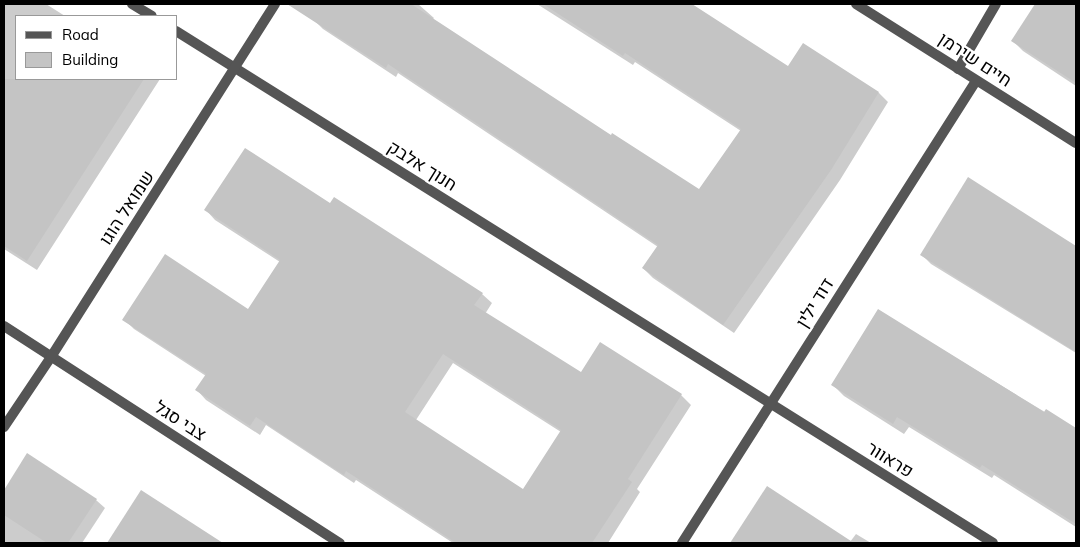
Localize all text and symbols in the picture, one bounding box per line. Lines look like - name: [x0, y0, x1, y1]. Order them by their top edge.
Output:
- legend: [15, 15, 178, 80]
- text: Road: [62, 25, 99, 44]
- street label: חיים שירמן: [934, 28, 1016, 92]
- text: Building: [62, 50, 118, 69]
- street label: חנוך אלבק: [383, 136, 461, 196]
- street label: שמואל הוגו: [95, 167, 159, 249]
- street label: דוד ילין: [792, 274, 838, 332]
- street label: צבי סגל: [150, 396, 210, 446]
- street label: פראוור: [863, 437, 917, 483]

